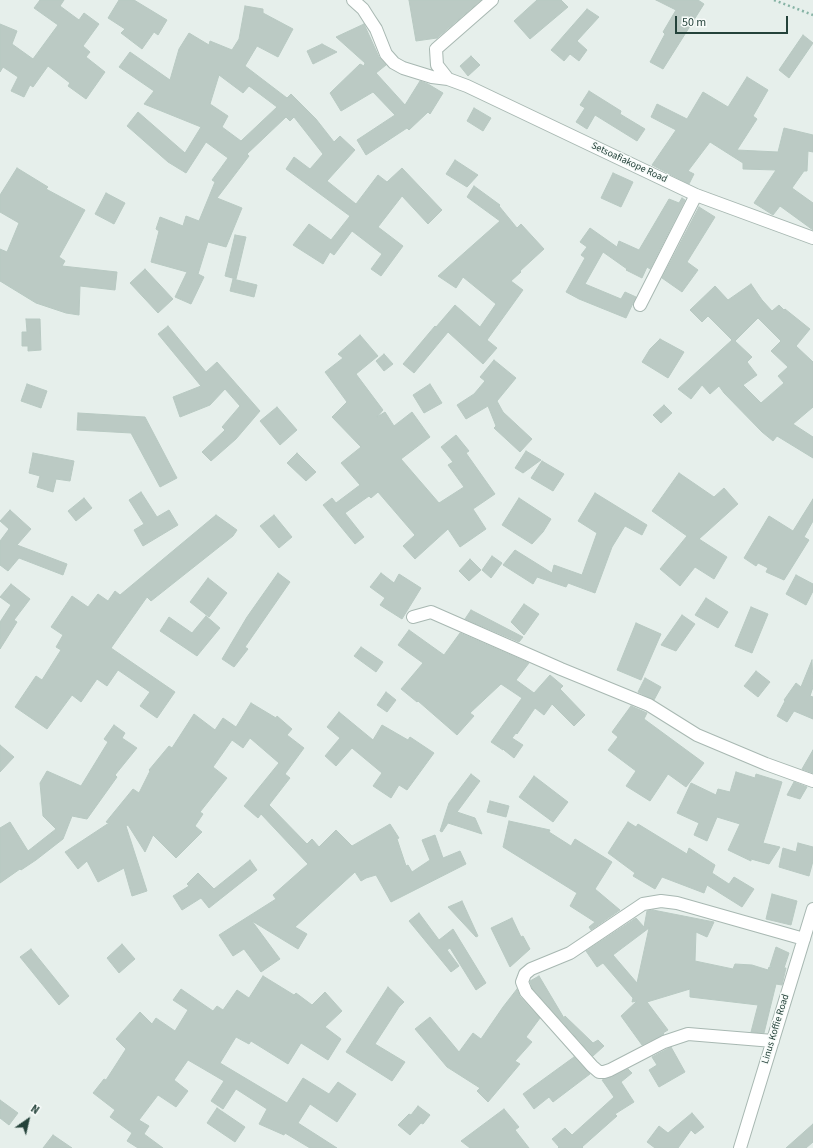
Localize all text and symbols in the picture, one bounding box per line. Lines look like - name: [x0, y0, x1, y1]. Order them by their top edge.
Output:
- scale bar: [677, 8, 790, 34]
- text: 50 m: [682, 14, 706, 31]
- street label: Setsoafiakope Road: [589, 140, 669, 186]
- street label: Linus Koffie Road: [760, 993, 792, 1065]
- north arrow: [8, 1100, 48, 1140]
- text: N: [28, 1101, 42, 1118]

